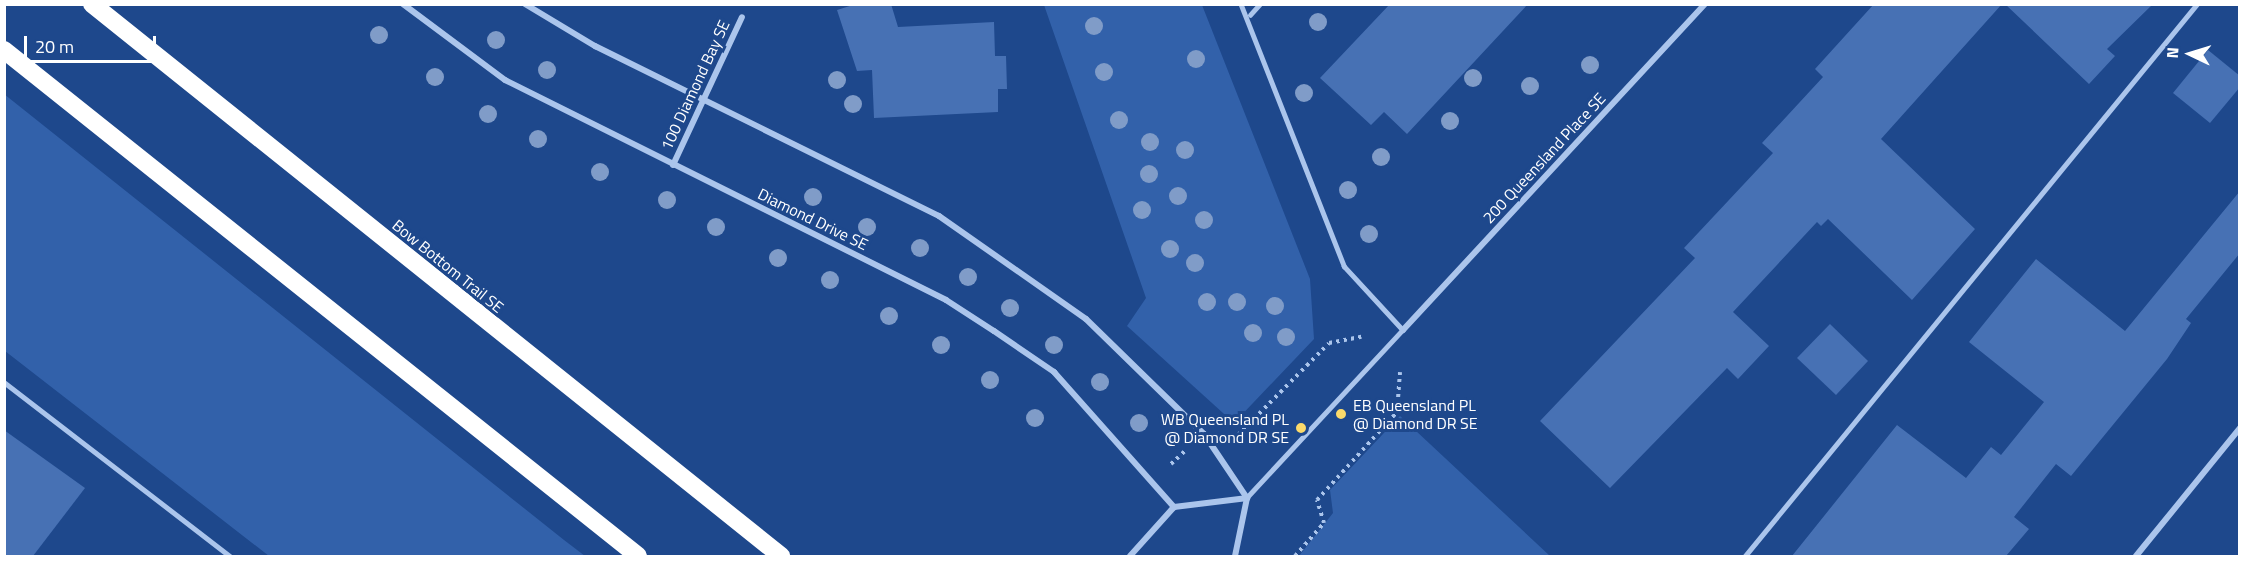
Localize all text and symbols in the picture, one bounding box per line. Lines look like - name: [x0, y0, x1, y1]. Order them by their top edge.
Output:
- street label: 100 Diamond Bay SE: [656, 17, 734, 153]
- scale bar: [27, 24, 159, 62]
- north arrow: [2160, 24, 2220, 84]
- text: 20 m: [35, 33, 74, 60]
- text: N: [2160, 46, 2184, 59]
- street label: 200 Queensland Place SE: [1479, 89, 1609, 227]
- street label: Diamond Drive SE: [755, 184, 871, 254]
- street label: Bow Bottom Trail SE: [388, 215, 508, 317]
- place label: EB Queensland PL @ Diamond DR SE: [1353, 395, 1478, 433]
- marker: EB Queensland PL @ Diamond DR SE: [1334, 407, 1348, 421]
- place label: WB Queensland PL @ Diamond DR SE: [1161, 409, 1289, 447]
- marker: WB Queensland PL @ Diamond DR SE: [1294, 421, 1308, 435]

